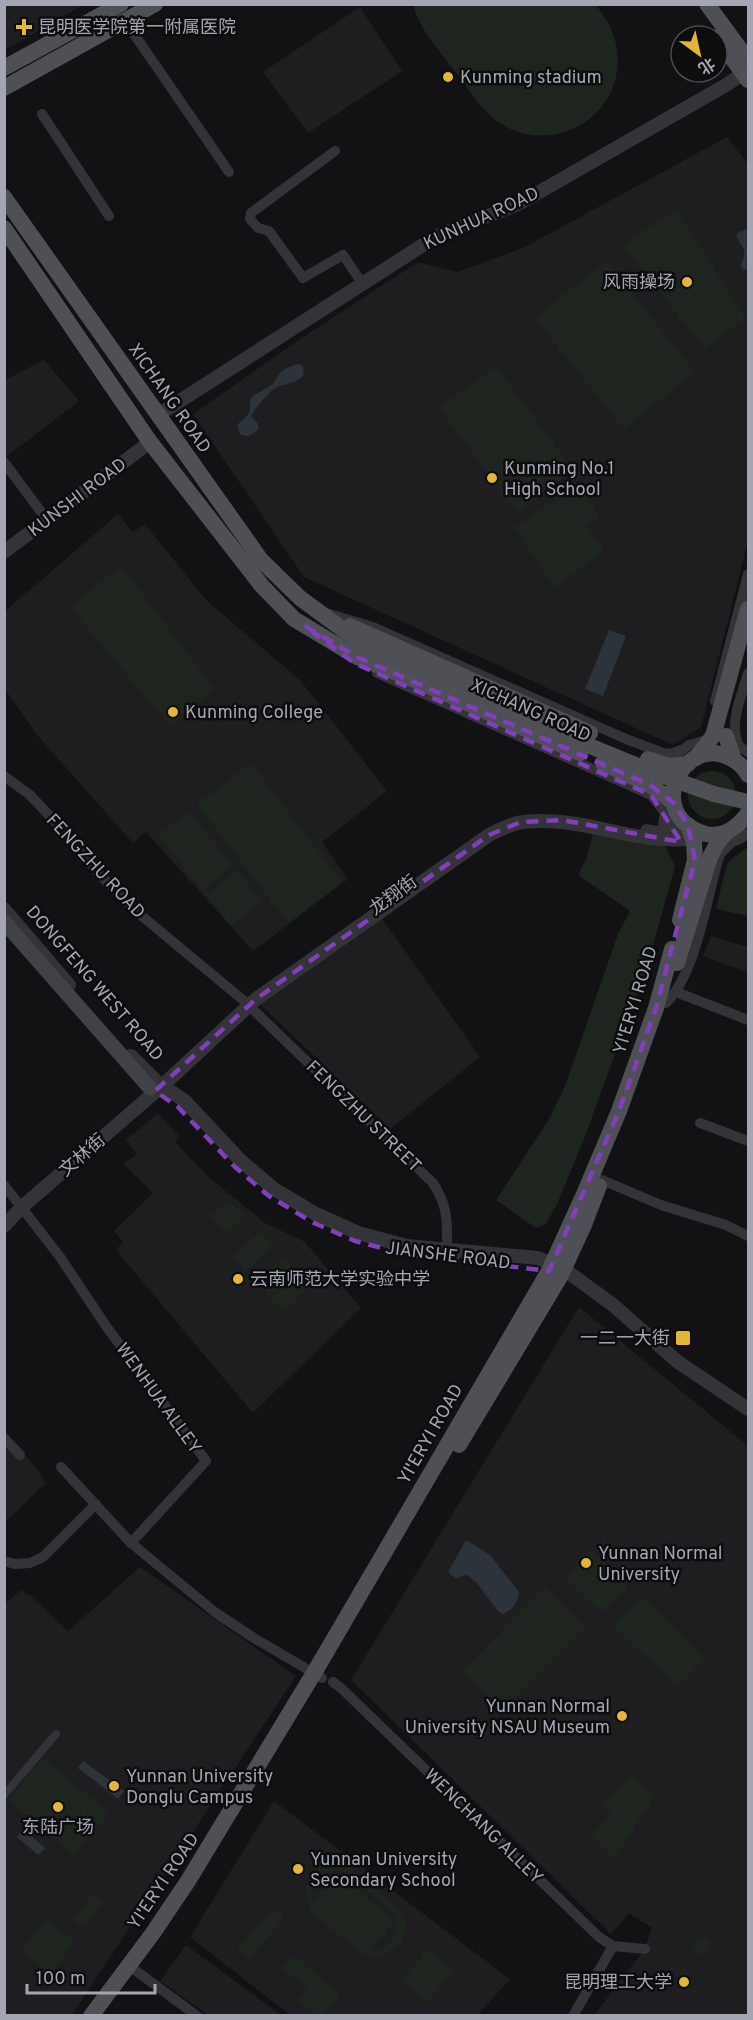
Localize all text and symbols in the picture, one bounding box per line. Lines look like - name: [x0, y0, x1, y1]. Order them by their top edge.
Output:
- place label: 昆明医学院第一附属医院: [38, 17, 236, 40]
- marker: 昆明医学院第一附属医院: [15, 18, 33, 36]
- north arrow: [669, 24, 729, 84]
- text: 北: [694, 52, 718, 78]
- place label: Kunming stadium: [460, 67, 602, 90]
- marker: Kunming stadium: [441, 70, 455, 84]
- street label: KUNHUA ROAD: [420, 183, 543, 256]
- place label: 风雨操场: [603, 272, 675, 295]
- marker: 风雨操场: [680, 275, 694, 289]
- street label: XICHANG ROAD: [122, 339, 215, 458]
- street label: KUNSHI ROAD: [24, 454, 132, 543]
- place label: Kunming No.1 High School: [504, 458, 615, 502]
- marker: Kunming No.1 High School: [485, 471, 499, 485]
- street label: XICHANG ROAD: [467, 675, 594, 748]
- place label: Kunming College: [185, 702, 323, 725]
- marker: Kunming College: [166, 705, 180, 719]
- street label: FENGZHU ROAD: [40, 810, 149, 924]
- street label: 龙翔街: [365, 871, 422, 921]
- street label: DONGFENG WEST ROAD: [20, 901, 168, 1066]
- street label: YI'ERYI ROAD: [609, 943, 664, 1057]
- street label: FENGZHU STREET: [300, 1056, 425, 1178]
- street label: 文林街: [55, 1130, 111, 1183]
- street label: JIANSHE ROAD: [384, 1237, 512, 1276]
- place label: 云南师范大学实验中学: [250, 1269, 430, 1292]
- marker: 云南师范大学实验中学: [231, 1272, 245, 1286]
- place label: 一二一大街: [580, 1328, 670, 1351]
- marker: 一二一大街: [674, 1329, 692, 1347]
- street label: WENHUA ALLEY: [110, 1339, 206, 1459]
- street label: YI'ERYI ROAD: [393, 1380, 469, 1489]
- place label: Yunnan Normal University: [598, 1543, 722, 1587]
- marker: Yunnan Normal University: [579, 1556, 593, 1570]
- place label: Yunnan Normal University NSAU Museum: [405, 1696, 610, 1740]
- marker: Yunnan Normal University NSAU Museum: [615, 1709, 629, 1723]
- street label: WENCHANG ALLEY: [419, 1764, 547, 1890]
- place label: Yunnan University Donglu Campus: [126, 1766, 273, 1810]
- marker: Yunnan University Donglu Campus: [107, 1779, 121, 1793]
- marker: 东陆广场: [51, 1800, 65, 1814]
- place label: 东陆广场: [22, 1817, 94, 1840]
- street label: YI'ERYI ROAD: [123, 1829, 205, 1935]
- place label: Yunnan University Secondary School: [310, 1849, 457, 1893]
- marker: Yunnan University Secondary School: [291, 1862, 305, 1876]
- scale bar: [27, 1957, 154, 1995]
- text: 100 m: [36, 1968, 85, 1991]
- place label: 昆明理工大学: [564, 1972, 672, 1995]
- marker: 昆明理工大学: [677, 1975, 691, 1989]

